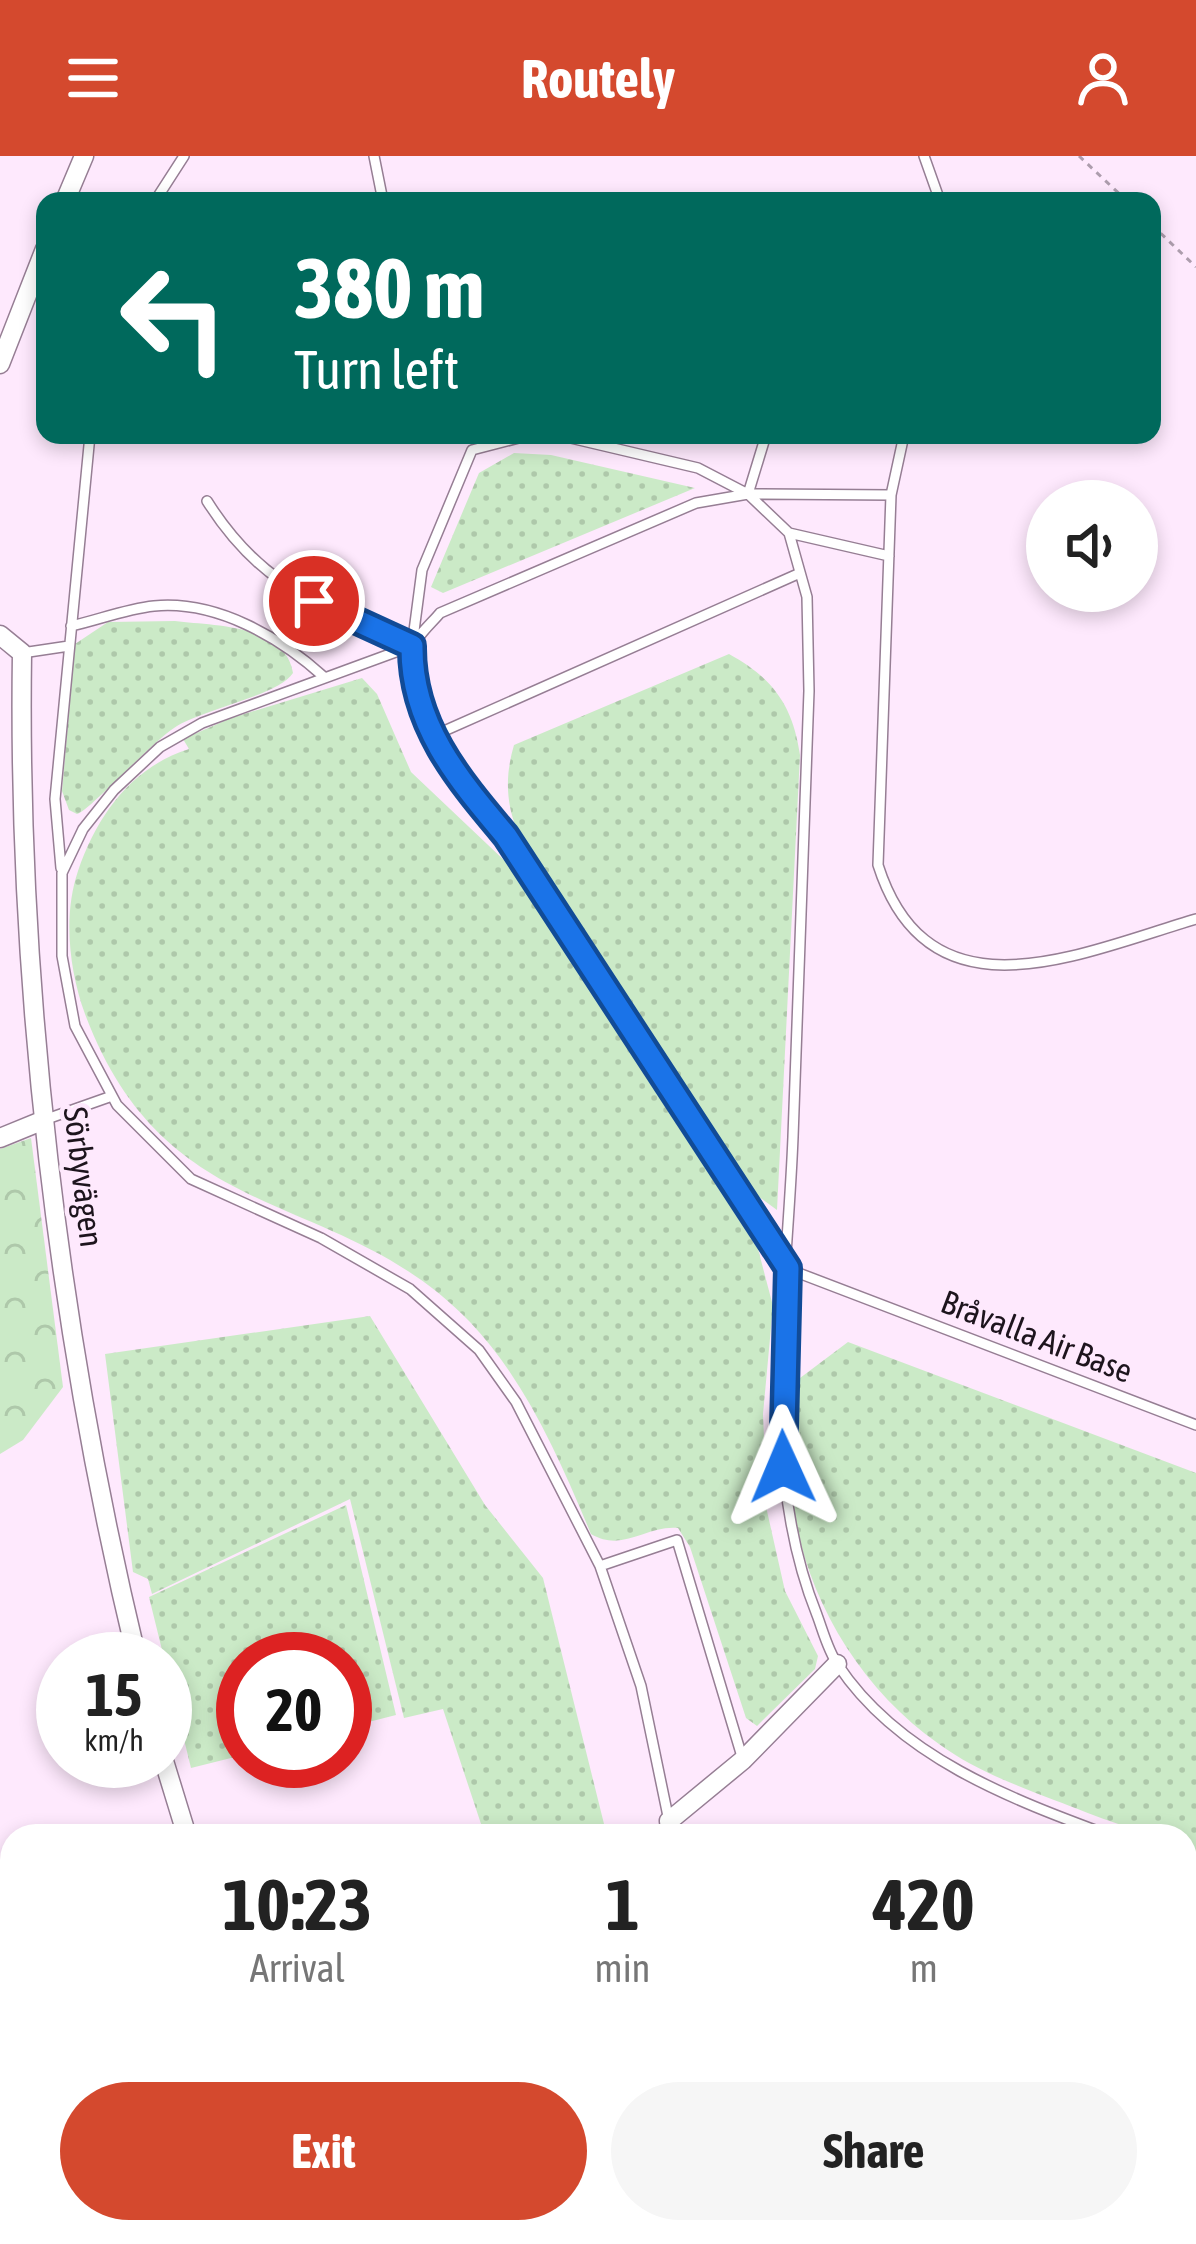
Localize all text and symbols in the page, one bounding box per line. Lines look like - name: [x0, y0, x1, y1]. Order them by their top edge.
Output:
- icon: menu: [60, 45, 126, 111]
- icon: person: [1070, 45, 1136, 111]
- text: Routely: [521, 48, 675, 109]
- icon: left: [96, 240, 252, 396]
- text: 380 m: [294, 240, 484, 336]
- text: Turn left: [294, 339, 459, 400]
- map controls: [1026, 480, 1158, 612]
- button: sound: [1026, 480, 1158, 612]
- pin: [263, 550, 365, 652]
- icon: arrive: [281, 568, 347, 634]
- street label: Sörbyvägen: [57, 1105, 111, 1249]
- street label: Bråvalla Air Base: [936, 1282, 1138, 1390]
- position arrow: [720, 1404, 846, 1530]
- speed limit sign: 20: [216, 1632, 372, 1788]
- text: 15: [86, 1660, 142, 1729]
- text: km/h: [84, 1723, 144, 1757]
- text: 10:23: [222, 1863, 372, 1945]
- text: 1: [606, 1863, 639, 1945]
- text: 420: [873, 1863, 975, 1945]
- text: Arrival: [250, 1946, 345, 1990]
- text: min: [595, 1946, 651, 1990]
- text: m: [910, 1946, 938, 1990]
- button: Exit: [60, 2082, 587, 2220]
- button: Share: [611, 2082, 1137, 2220]

